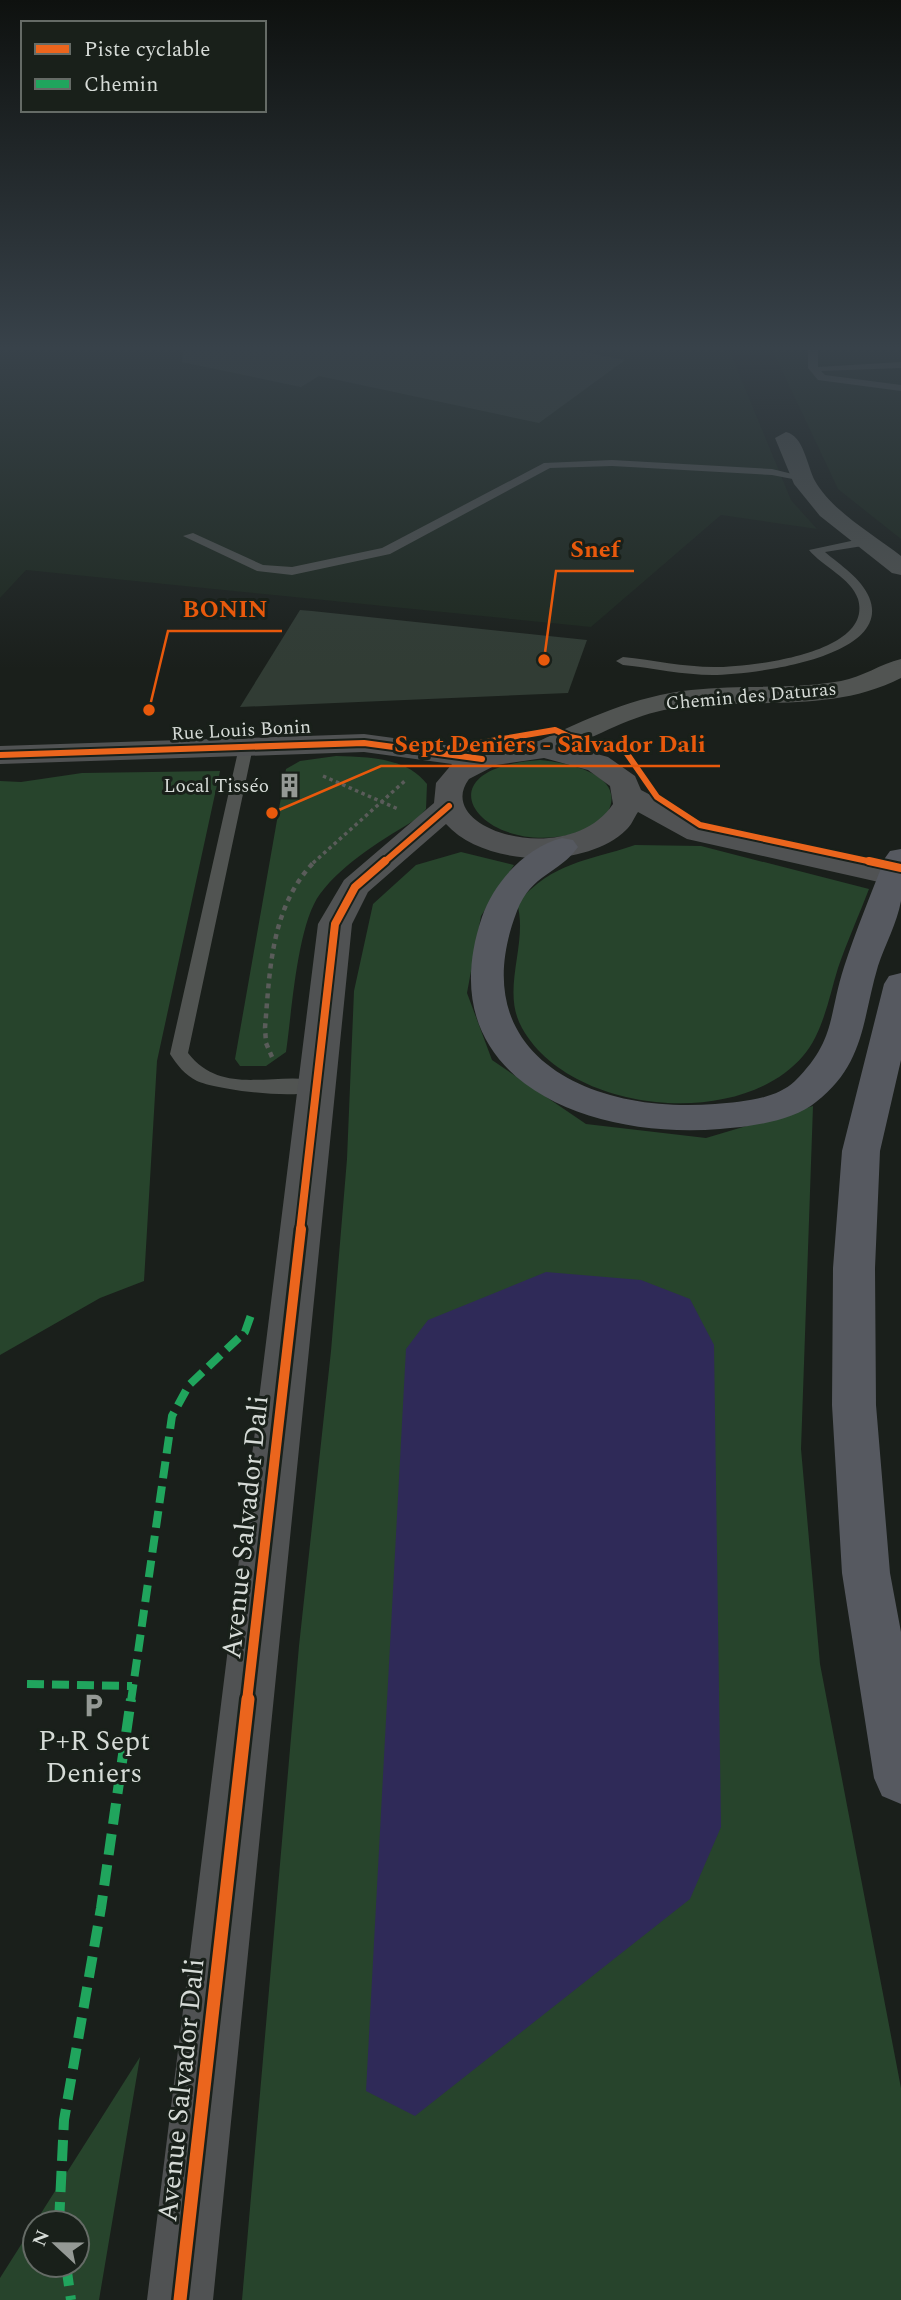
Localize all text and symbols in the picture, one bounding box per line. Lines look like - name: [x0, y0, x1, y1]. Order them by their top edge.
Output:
- legend: [21, 21, 266, 112]
- text: Piste cyclable: [84, 34, 210, 66]
- text: Chemin: [84, 69, 158, 101]
- callout: Snef: [556, 526, 634, 571]
- text: Snef: [570, 532, 622, 568]
- callout: BONIN: [168, 586, 282, 631]
- text: BONIN: [182, 592, 268, 628]
- street label: Chemin des Daturas: [664, 675, 838, 718]
- street label: Rue Louis Bonin: [170, 712, 312, 749]
- callout: Sept Deniers - Salvador Dali: [381, 721, 720, 766]
- text: Sept Deniers - Salvador Dali: [394, 727, 706, 763]
- building icon: Local Tisséo: [275, 771, 303, 799]
- place label: Local Tisséo: [164, 772, 269, 801]
- street label: Avenue Salvador Dali: [210, 1393, 281, 1661]
- parking icon: P+R Sept Deniers: [80, 1692, 108, 1720]
- place label: P+R Sept Deniers: [38, 1720, 150, 1795]
- street label: Avenue Salvador Dali: [146, 1956, 217, 2224]
- north arrow: [21, 2209, 91, 2279]
- text: N: [25, 2226, 58, 2251]

